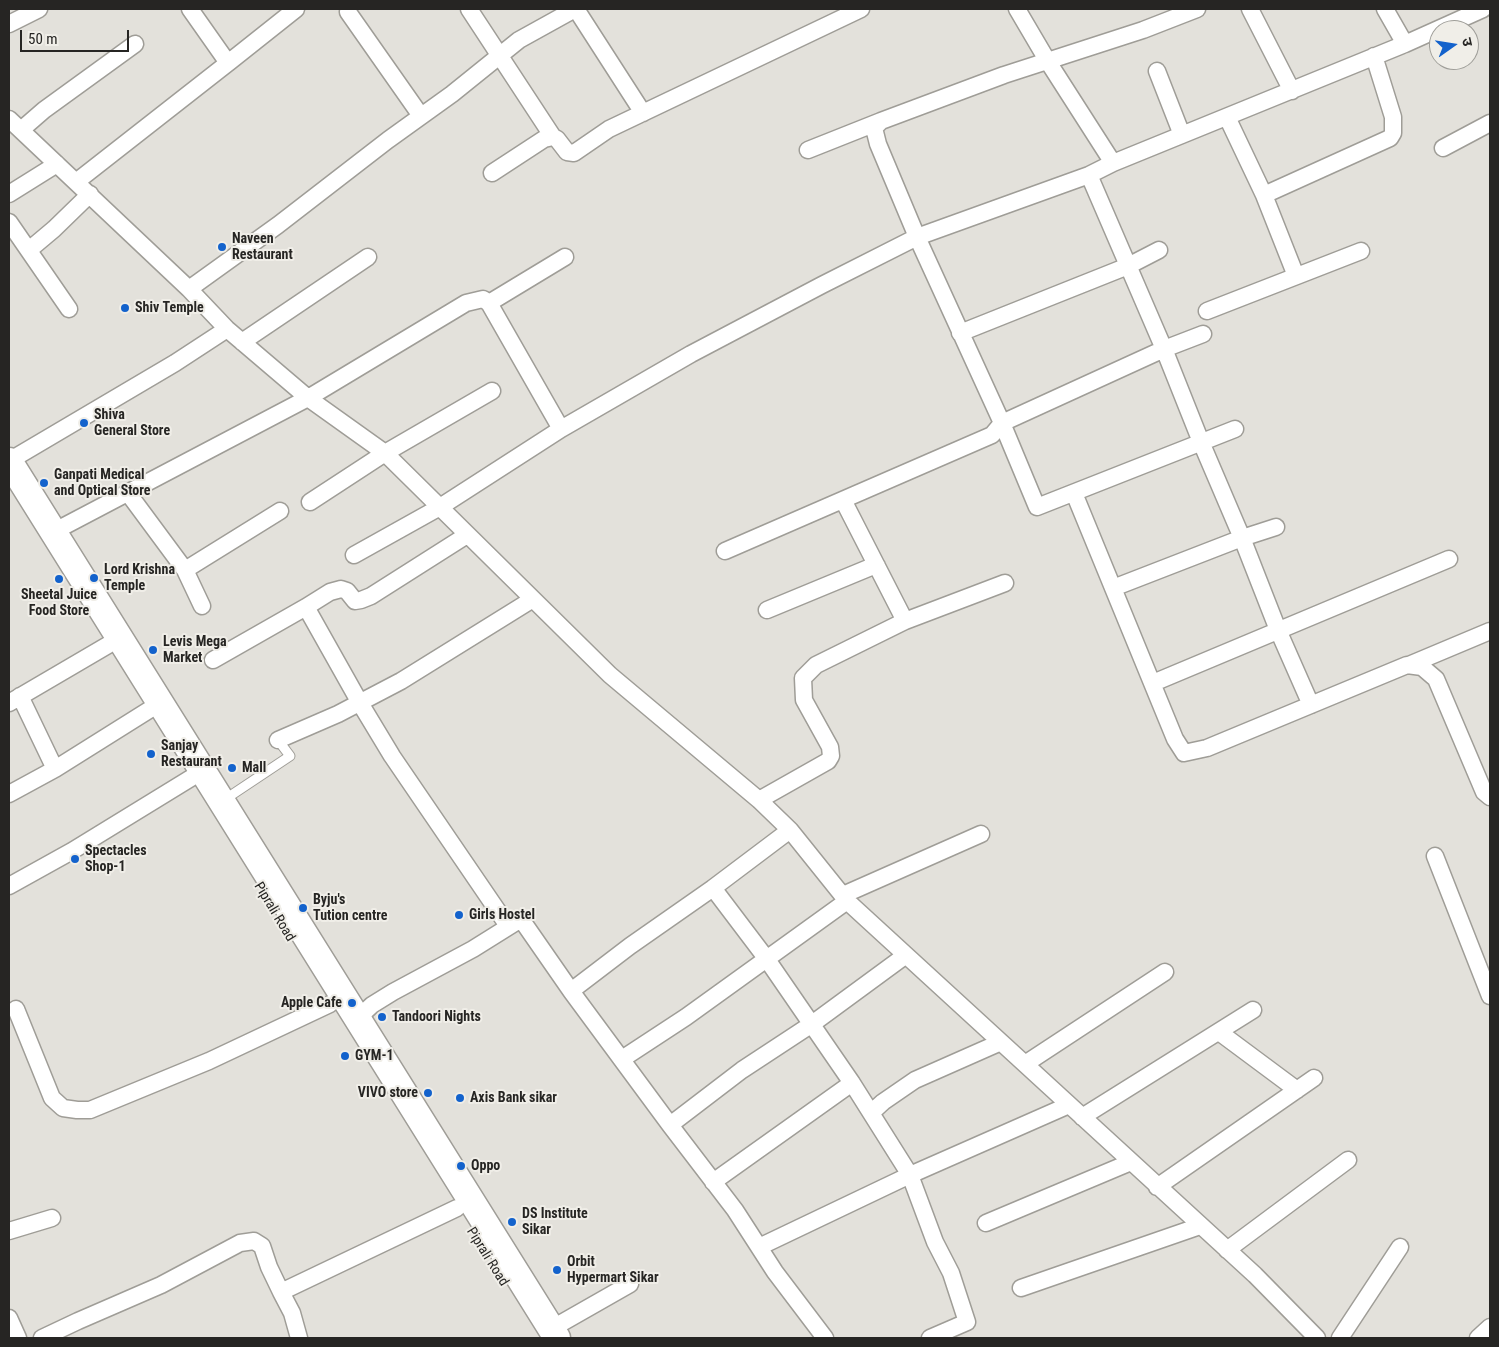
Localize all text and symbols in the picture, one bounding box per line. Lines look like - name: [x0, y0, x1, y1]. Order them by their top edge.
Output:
- scale bar: [22, 20, 131, 52]
- north arrow: [1429, 20, 1479, 70]
- text: 50 m: [28, 30, 58, 48]
- text: उ: [1459, 36, 1476, 48]
- place label: Naveen Restaurant: [232, 231, 293, 264]
- marker: Naveen Restaurant: [216, 241, 228, 253]
- place label: Shiv Temple: [135, 300, 204, 316]
- marker: Shiv Temple: [119, 302, 131, 314]
- place label: Shiva General Store: [94, 407, 170, 440]
- marker: Shiva General Store: [78, 417, 90, 429]
- place label: Ganpati Medical and Optical Store: [54, 467, 150, 500]
- marker: Ganpati Medical and Optical Store: [38, 477, 50, 489]
- place label: Lord Krishna Temple: [104, 562, 175, 594]
- marker: Lord Krishna Temple: [88, 572, 100, 584]
- marker: Sheetal Juice Food Store: [53, 573, 65, 585]
- place label: Sheetal Juice Food Store: [21, 587, 97, 620]
- place label: Levis Mega Market: [163, 634, 227, 666]
- marker: Levis Mega Market: [147, 644, 159, 656]
- place label: Sanjay Restaurant: [161, 738, 222, 770]
- marker: Sanjay Restaurant: [145, 748, 157, 760]
- place label: Mall: [242, 760, 266, 776]
- marker: Mall: [226, 762, 238, 774]
- place label: Spectacles Shop-1: [85, 843, 147, 876]
- marker: Spectacles Shop-1: [69, 853, 81, 865]
- street label: Piprali Road: [250, 879, 298, 945]
- place label: Byju's Tution centre: [313, 892, 387, 924]
- marker: Byju's Tution centre: [297, 902, 309, 914]
- place label: Girls Hostel: [469, 907, 535, 923]
- marker: Girls Hostel: [453, 909, 465, 921]
- place label: Apple Cafe: [281, 995, 342, 1011]
- marker: Apple Cafe: [346, 997, 358, 1009]
- place label: Tandoori Nights: [392, 1009, 481, 1025]
- marker: Tandoori Nights: [376, 1011, 388, 1023]
- place label: GYM-1: [355, 1048, 394, 1064]
- marker: GYM-1: [339, 1050, 351, 1062]
- place label: VIVO store: [358, 1085, 418, 1101]
- marker: VIVO store: [422, 1087, 434, 1099]
- place label: Axis Bank sikar: [470, 1090, 557, 1106]
- marker: Axis Bank sikar: [454, 1092, 466, 1104]
- place label: Oppo: [471, 1158, 500, 1174]
- marker: Oppo: [455, 1160, 467, 1172]
- place label: DS Institute Sikar: [522, 1206, 588, 1238]
- marker: DS Institute Sikar: [506, 1216, 518, 1228]
- street label: Piprali Road: [462, 1224, 512, 1290]
- place label: Orbit Hypermart Sikar: [567, 1254, 659, 1286]
- marker: Orbit Hypermart Sikar: [551, 1264, 563, 1276]

